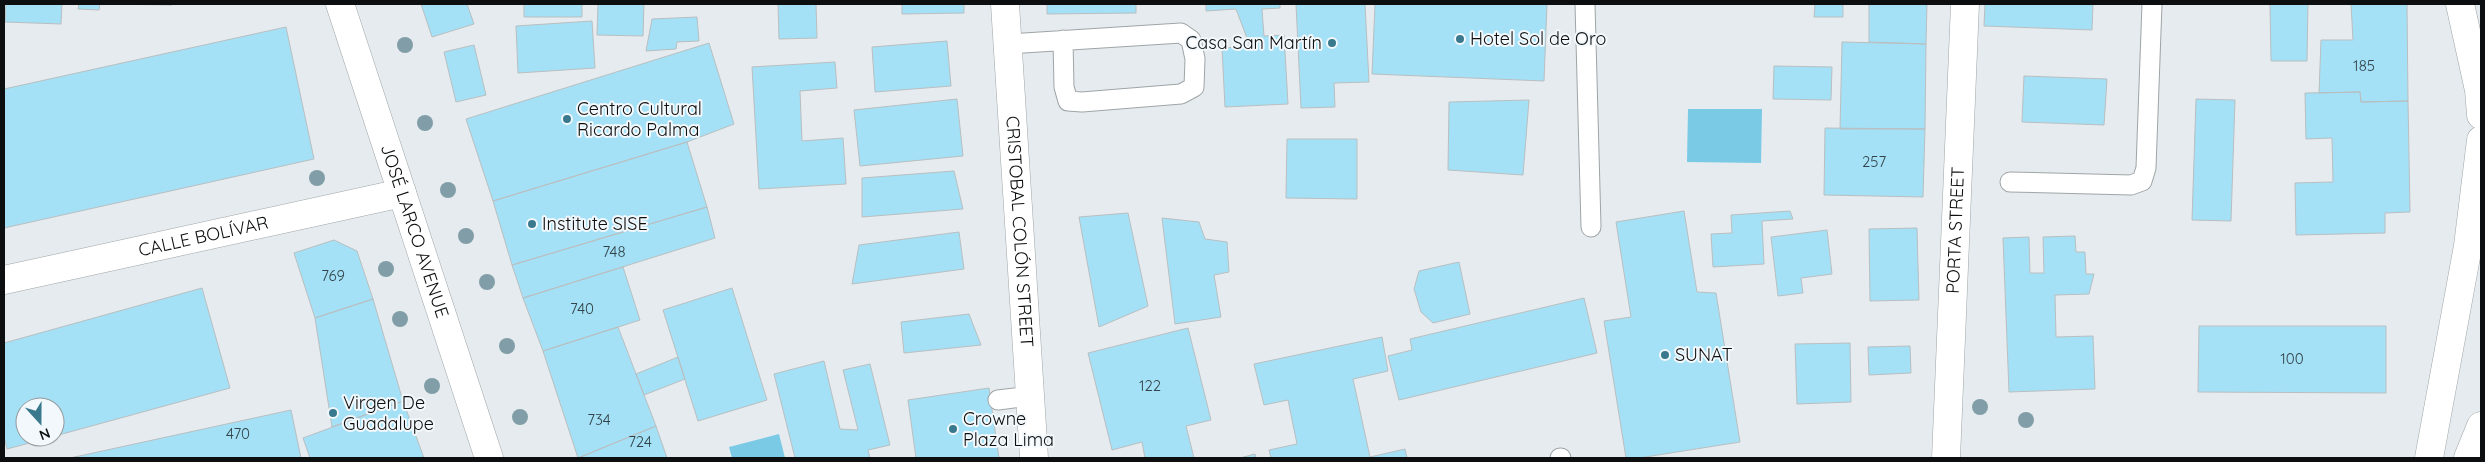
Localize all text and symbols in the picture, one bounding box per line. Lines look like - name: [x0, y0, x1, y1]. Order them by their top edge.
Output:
- place label: Hotel Sol de Oro: [1470, 27, 1606, 50]
- place label: Casa San Martín: [1186, 31, 1322, 54]
- marker: Hotel Sol de Oro: [1454, 33, 1466, 45]
- marker: Casa San Martín: [1326, 37, 1338, 49]
- house number: 185: [2353, 56, 2375, 75]
- place label: Centro Cultural Ricardo Palma: [577, 97, 702, 141]
- marker: Centro Cultural Ricardo Palma: [561, 113, 573, 125]
- street label: CRISTOBAL COLÓN STREET: [1001, 115, 1039, 348]
- street label: JOSÉ LARCO AVENUE: [376, 141, 454, 321]
- house number: 257: [1862, 152, 1886, 171]
- street label: PORTA STREET: [1941, 166, 1969, 294]
- street label: CALLE BOLÍVAR: [136, 211, 270, 261]
- place label: Institute SISE: [542, 212, 648, 235]
- marker: Institute SISE: [526, 218, 538, 230]
- house number: 748: [602, 242, 626, 261]
- house number: 769: [321, 266, 345, 285]
- house number: 740: [570, 299, 594, 318]
- place label: SUNAT: [1675, 343, 1733, 366]
- marker: SUNAT: [1659, 349, 1671, 361]
- house number: 100: [2280, 349, 2304, 368]
- house number: 122: [1139, 376, 1161, 395]
- place label: Virgen De Guadalupe: [343, 391, 434, 435]
- north arrow: [15, 397, 65, 447]
- marker: Virgen De Guadalupe: [327, 407, 339, 419]
- place label: Crowne Plaza Lima: [963, 407, 1054, 451]
- house number: 734: [587, 410, 611, 429]
- marker: Crowne Plaza Lima: [947, 423, 959, 435]
- text: N: [37, 424, 53, 444]
- house number: 470: [226, 424, 250, 443]
- house number: 724: [628, 432, 652, 451]

